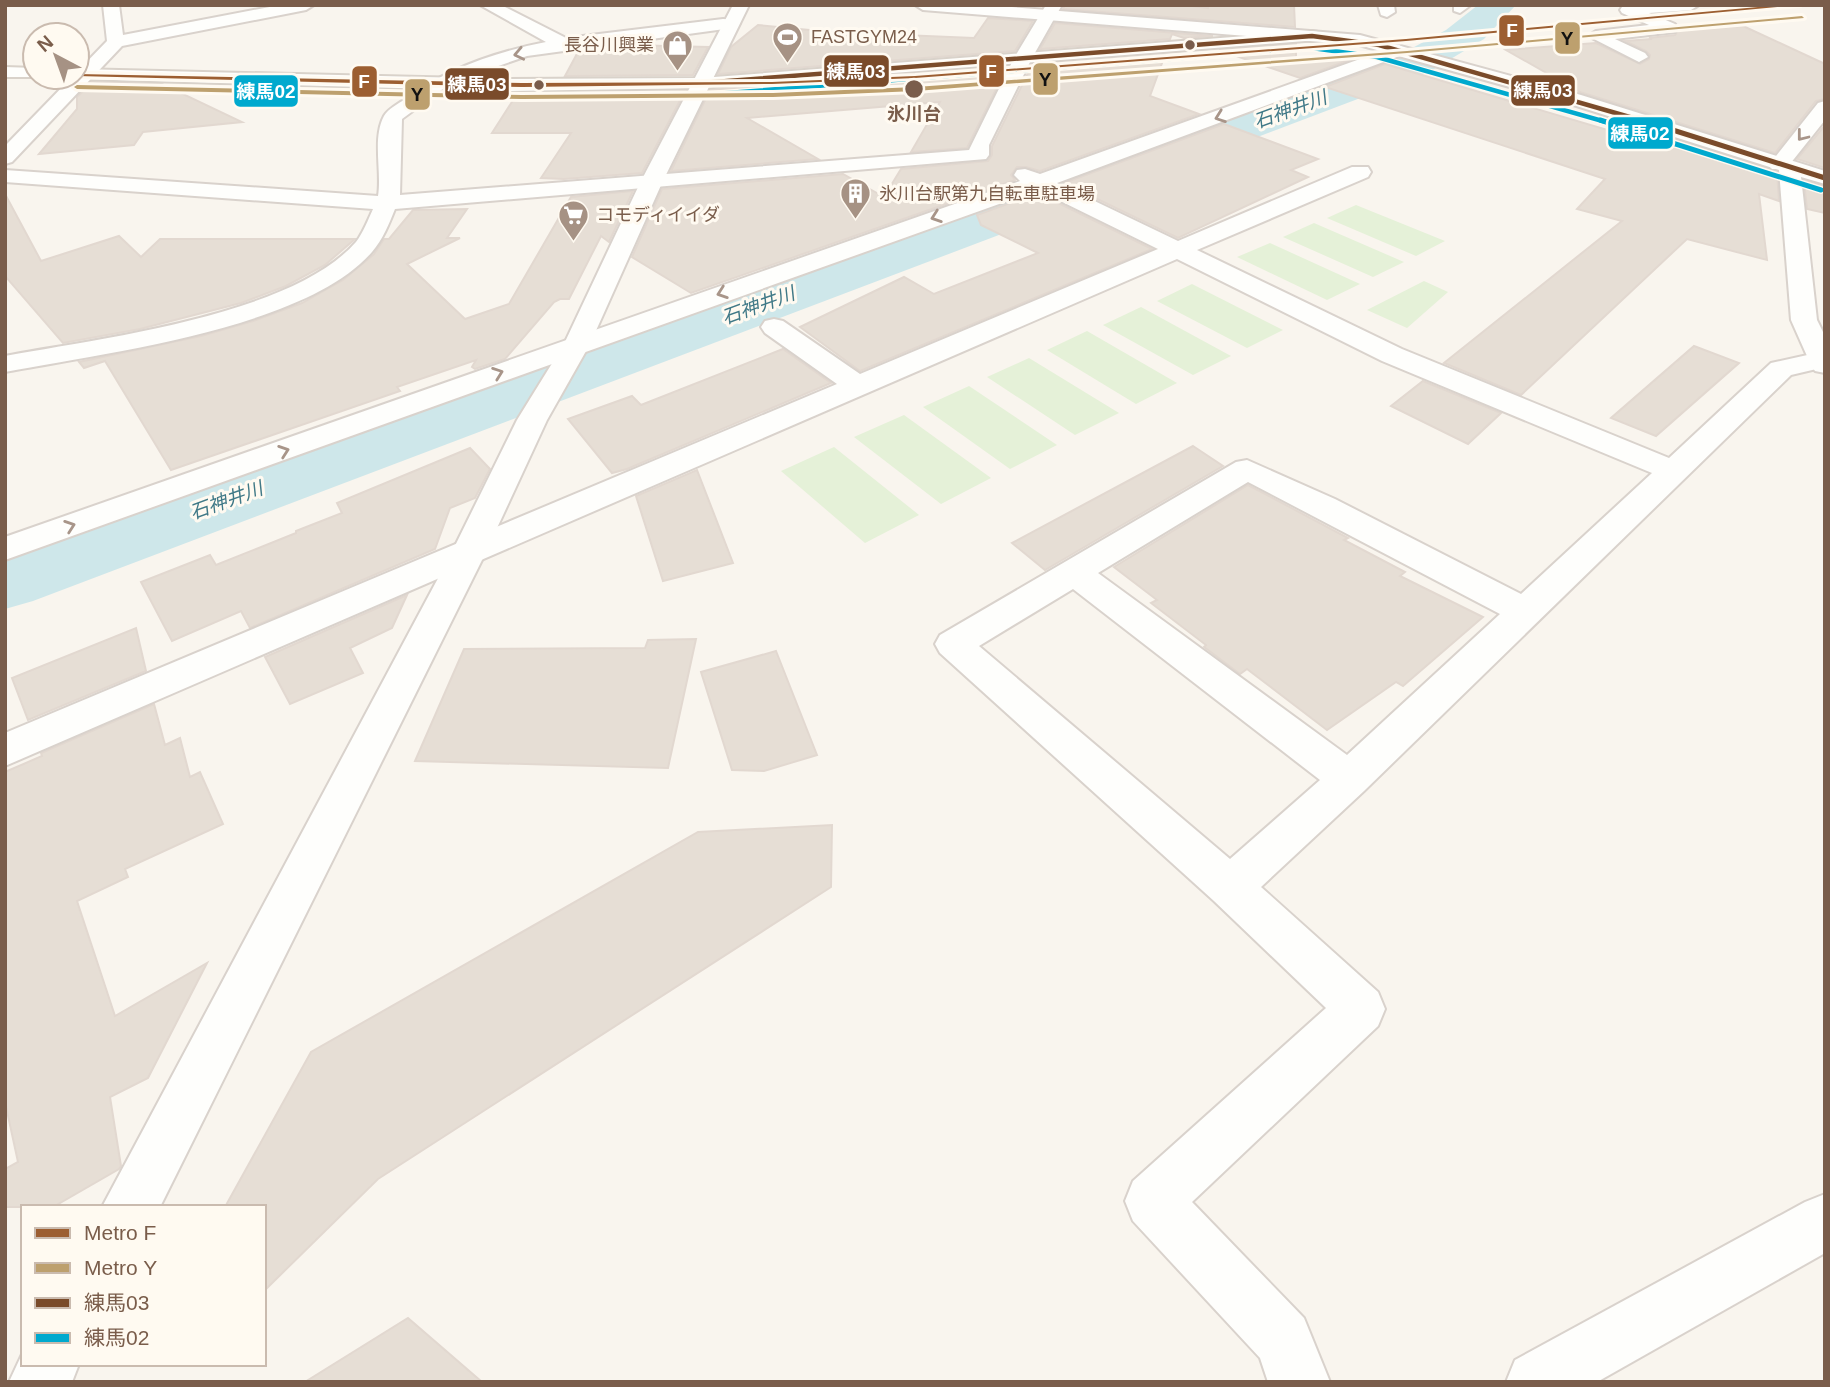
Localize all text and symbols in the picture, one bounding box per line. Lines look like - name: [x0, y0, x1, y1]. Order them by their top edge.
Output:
- line badge: F: [1498, 14, 1525, 47]
- sports icon: FASTGYM24: [771, 20, 805, 64]
- text: F: [1506, 20, 1518, 41]
- north arrow: [21, 21, 91, 91]
- line badge: Y: [1554, 21, 1581, 55]
- place label: FASTGYM24: [811, 27, 917, 47]
- shop icon: 長谷川興業: [660, 28, 694, 72]
- text: Y: [1561, 28, 1574, 49]
- text: N: [33, 31, 57, 56]
- place label: 長谷川興業: [564, 35, 654, 55]
- unlabelled marker: [1183, 38, 1197, 52]
- one-way arrow: [513, 45, 525, 60]
- line badge: 練馬03: [823, 54, 890, 88]
- line badge: F: [978, 54, 1005, 88]
- text: 練馬03: [826, 61, 886, 82]
- text: F: [985, 61, 997, 82]
- line badge: Y: [1032, 62, 1059, 96]
- line badge: F: [351, 65, 378, 98]
- line badge: 練馬03: [444, 67, 510, 101]
- text: Y: [1039, 69, 1052, 90]
- text: F: [358, 71, 370, 92]
- line badge: 練馬02: [233, 74, 299, 108]
- text: 練馬03: [447, 74, 507, 95]
- line badge: 練馬03: [1510, 74, 1576, 107]
- line badge: Y: [404, 78, 431, 111]
- unlabelled marker: [532, 78, 546, 92]
- marker: 氷川台: [903, 78, 925, 100]
- text: 練馬03: [1513, 80, 1573, 101]
- text: 練馬02: [236, 81, 296, 102]
- text: Y: [411, 84, 424, 105]
- water label: 石神井川: [1251, 86, 1331, 132]
- place label: 氷川台: [887, 104, 941, 124]
- one-way arrow: [1215, 109, 1227, 123]
- line badge: 練馬02: [1607, 116, 1674, 150]
- text: 練馬02: [1610, 123, 1670, 144]
- one-way arrow: [1798, 129, 1811, 141]
- building icon: 氷川台駅第九自転車駐車場: [839, 177, 873, 221]
- place label: 氷川台駅第九自転車駐車場: [879, 184, 1095, 204]
- supermarket icon: コモディイイダ: [556, 198, 590, 242]
- place label: コモディイイダ: [596, 205, 720, 225]
- one-way arrow: [931, 209, 943, 223]
- water label: 石神井川: [719, 282, 799, 328]
- one-way arrow: [716, 285, 729, 299]
- one-way arrow: [492, 367, 504, 381]
- one-way arrow: [278, 445, 290, 459]
- water label: 石神井川: [187, 477, 267, 523]
- one-way arrow: [63, 521, 75, 535]
- legend: [21, 1205, 266, 1366]
- text: Metro F: [84, 1221, 156, 1244]
- text: Metro Y: [84, 1256, 157, 1279]
- text: 練馬03: [84, 1291, 149, 1314]
- text: 練馬02: [84, 1326, 149, 1349]

